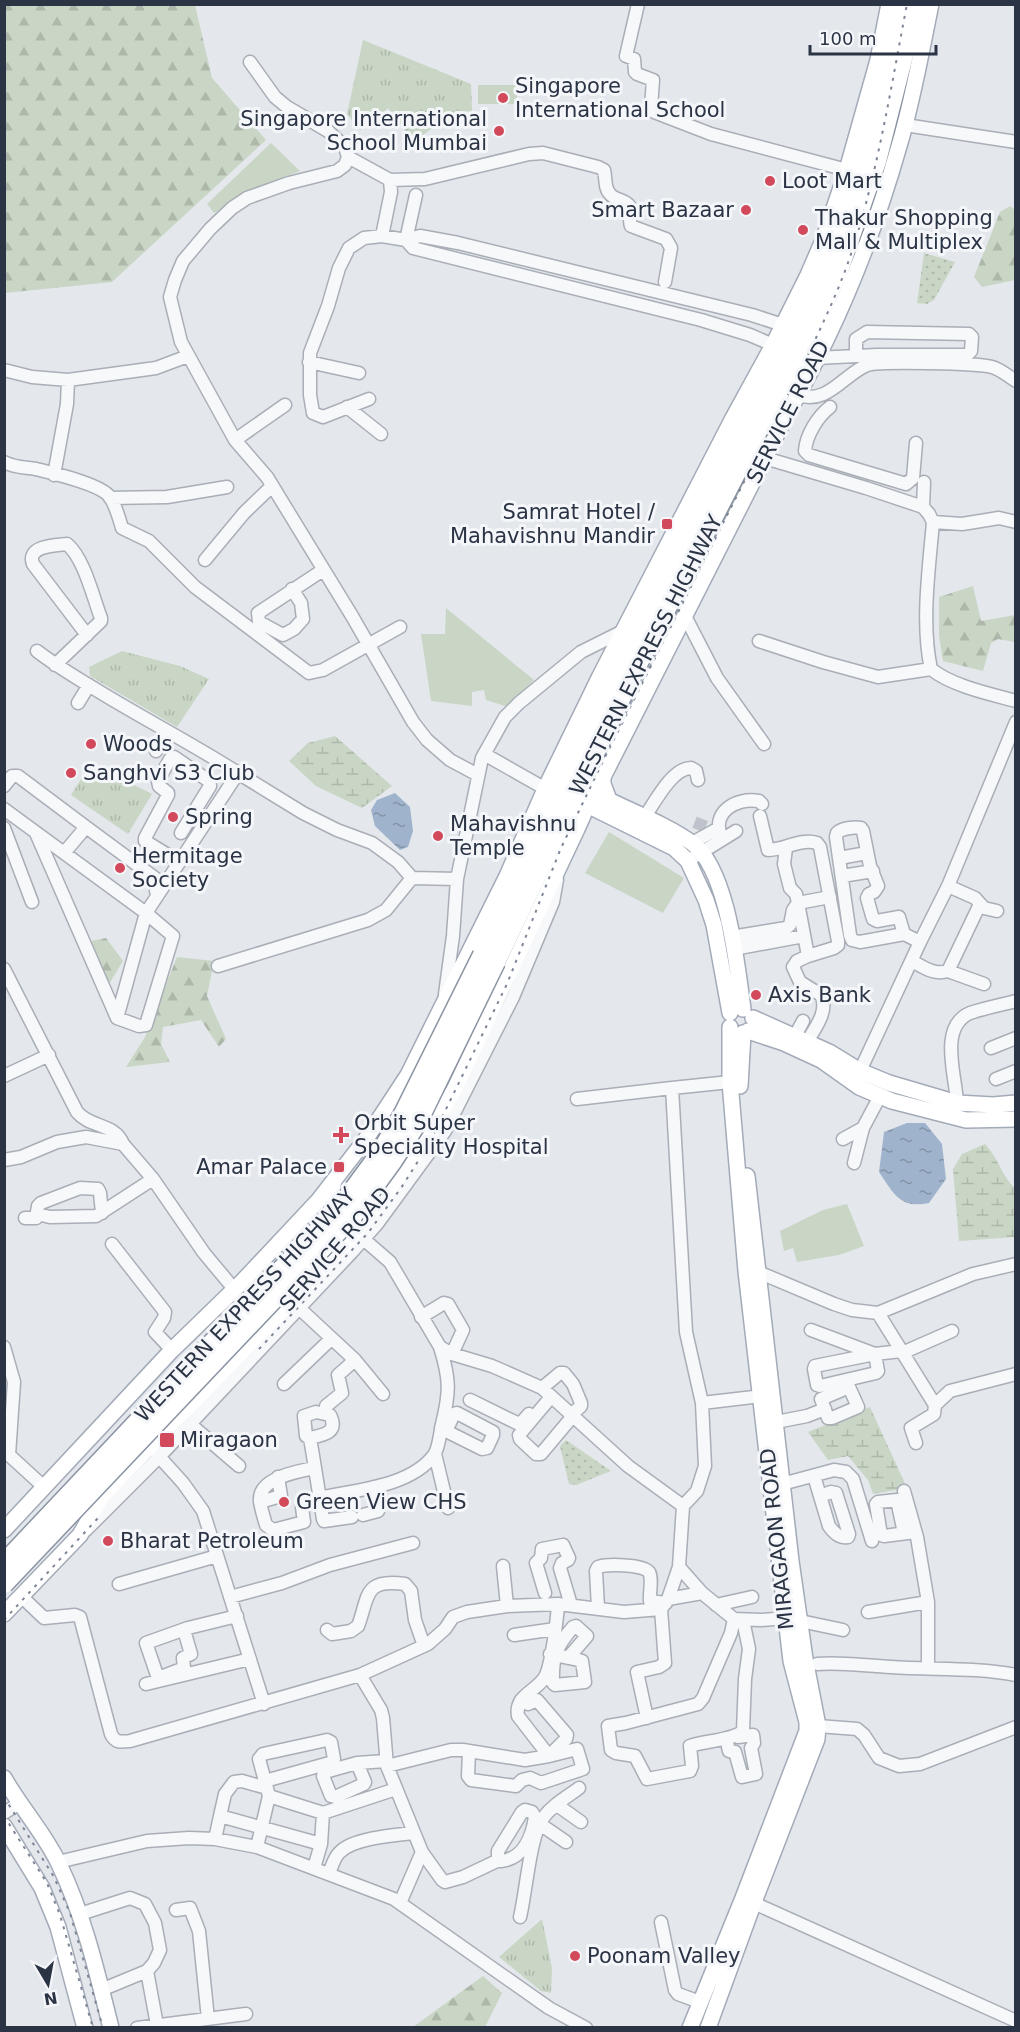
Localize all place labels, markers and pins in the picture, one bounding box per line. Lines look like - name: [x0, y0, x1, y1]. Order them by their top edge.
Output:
- place label: Singapore International School: [515, 74, 725, 122]
- marker: Singapore International School: [496, 91, 510, 105]
- place label: Singapore International School Mumbai: [240, 107, 487, 155]
- marker: Singapore International School Mumbai: [492, 124, 506, 138]
- place label: Loot Mart: [782, 169, 882, 193]
- marker: Loot Mart: [763, 174, 777, 188]
- place label: Smart Bazaar: [591, 198, 734, 222]
- marker: Smart Bazaar: [739, 203, 753, 217]
- place label: Thakur Shopping Mall & Multiplex: [814, 206, 993, 254]
- marker: Thakur Shopping Mall & Multiplex: [796, 223, 810, 237]
- place label: Samrat Hotel / Mahavishnu Mandir: [450, 500, 656, 548]
- marker: Samrat Hotel / Mahavishnu Mandir: [660, 517, 674, 531]
- place label: Woods: [103, 732, 173, 756]
- marker: Woods: [84, 737, 98, 751]
- place label: Sanghvi S3 Club: [83, 761, 255, 785]
- marker: Sanghvi S3 Club: [64, 766, 78, 780]
- place label: Spring: [185, 805, 253, 829]
- marker: Spring: [166, 810, 180, 824]
- place label: Mahavishnu Temple: [449, 812, 576, 860]
- marker: Mahavishnu Temple: [431, 829, 445, 843]
- place label: Hermitage Society: [132, 844, 243, 892]
- marker: Hermitage Society: [113, 861, 127, 875]
- place label: Axis Bank: [768, 983, 872, 1007]
- marker: Axis Bank: [749, 988, 763, 1002]
- place label: Orbit Super Speciality Hospital: [354, 1111, 549, 1159]
- marker: Orbit Super Speciality Hospital: [332, 1126, 350, 1144]
- place label: Amar Palace: [196, 1155, 327, 1179]
- marker: Amar Palace: [332, 1160, 346, 1174]
- place label: Miragaon: [180, 1428, 278, 1452]
- marker: Miragaon: [158, 1431, 176, 1449]
- place label: Green View CHS: [296, 1490, 467, 1514]
- marker: Green View CHS: [277, 1495, 291, 1509]
- place label: Bharat Petroleum: [120, 1529, 304, 1553]
- marker: Bharat Petroleum: [101, 1534, 115, 1548]
- place label: Poonam Valley: [587, 1944, 741, 1968]
- marker: Poonam Valley: [568, 1949, 582, 1963]

